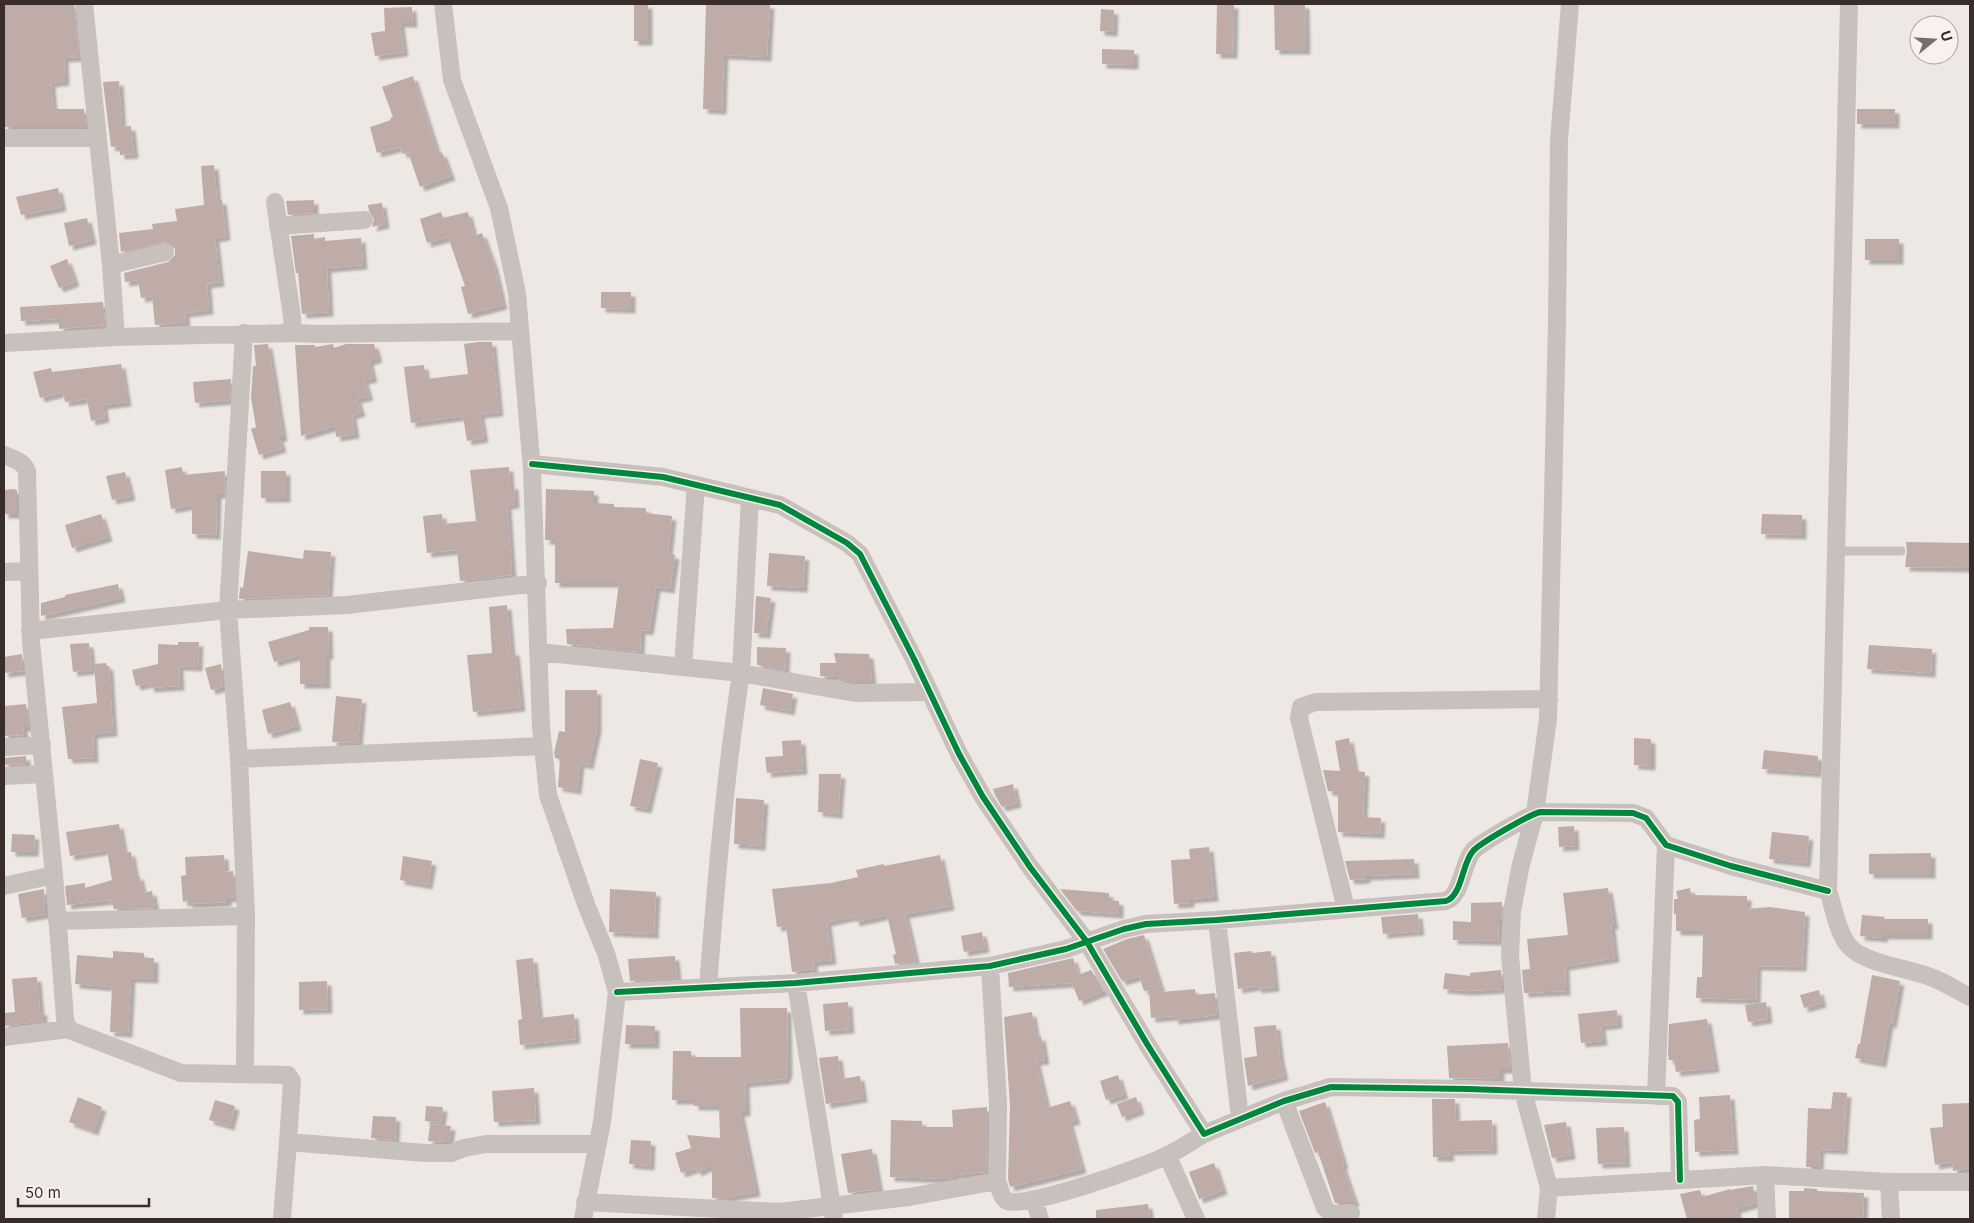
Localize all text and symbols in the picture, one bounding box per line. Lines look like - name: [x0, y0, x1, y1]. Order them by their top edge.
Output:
- north arrow: [1909, 15, 1959, 65]
- text: U: [1937, 28, 1957, 43]
- scale bar: [18, 1176, 149, 1208]
- text: 50 m: [25, 1183, 61, 1202]

